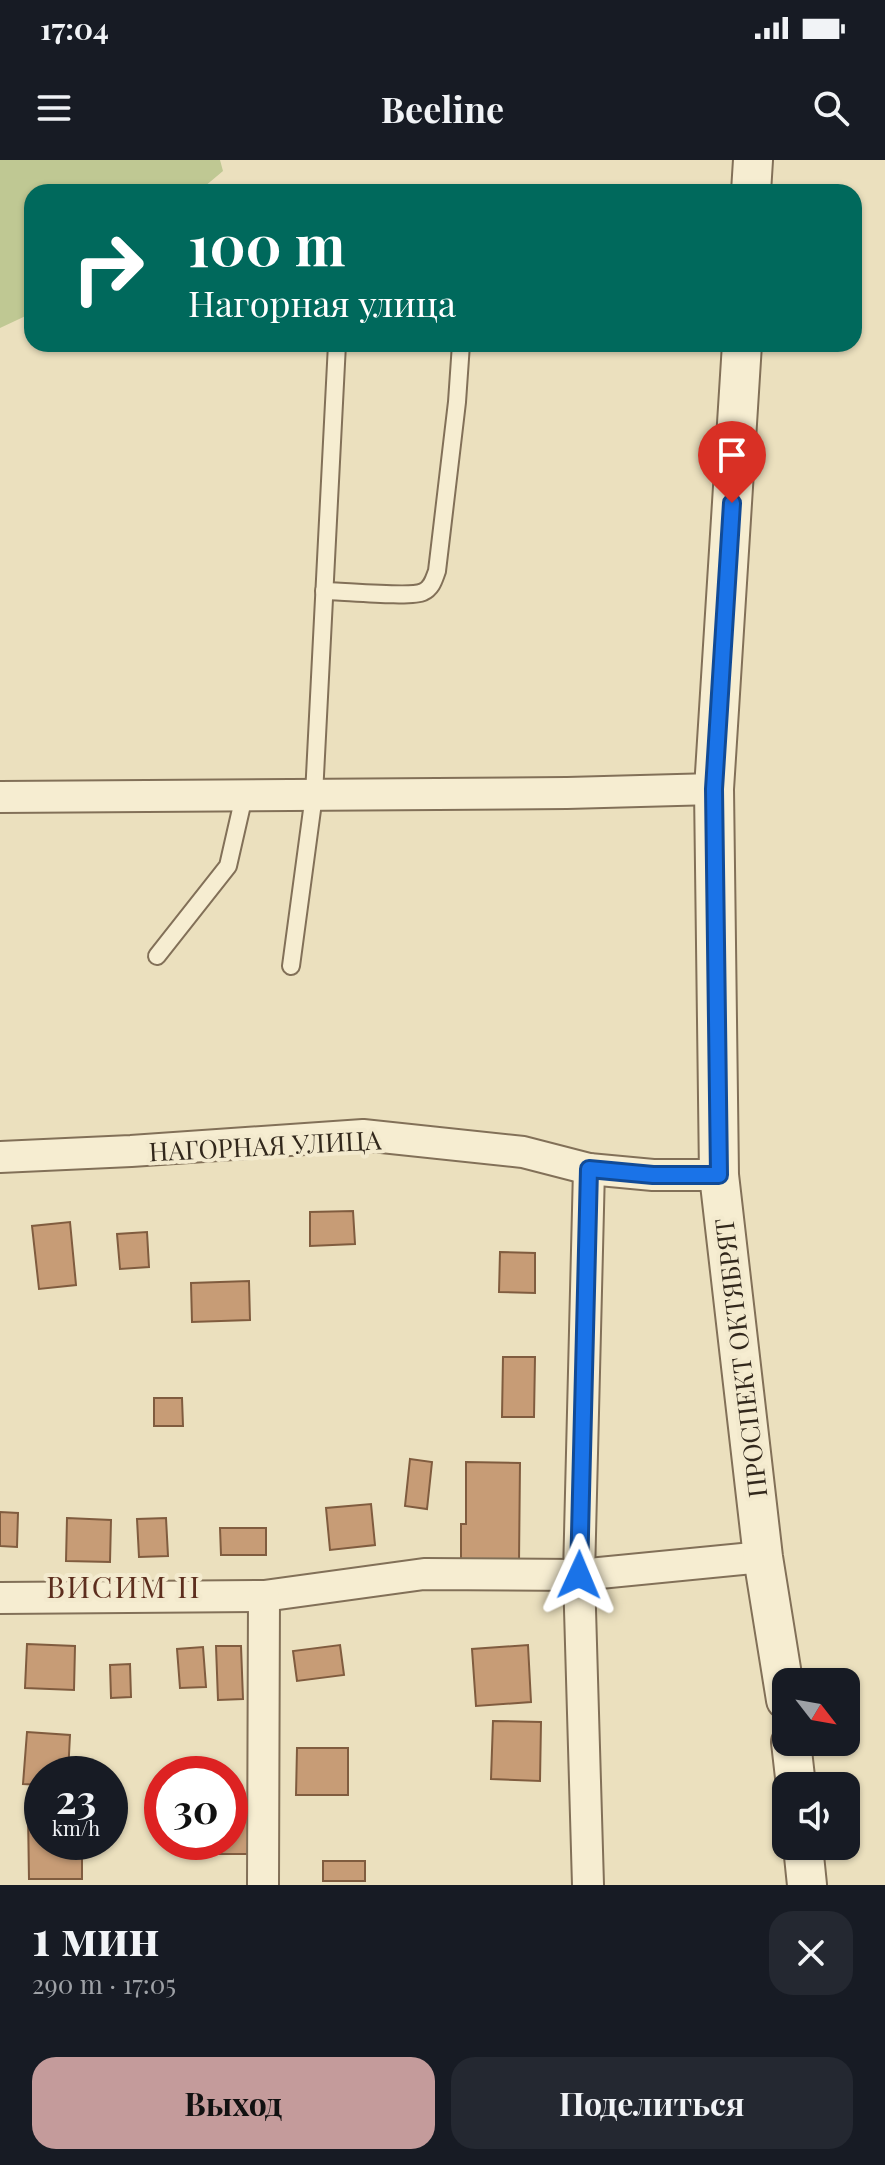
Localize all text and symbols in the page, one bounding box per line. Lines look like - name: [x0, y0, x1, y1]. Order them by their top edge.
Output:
- text: 17:04: [40, 8, 109, 48]
- text: Beeline: [381, 84, 504, 132]
- icon: menu: [32, 86, 76, 130]
- icon: search: [809, 86, 853, 130]
- text: 100 m: [188, 206, 345, 281]
- icon: right: [56, 216, 160, 320]
- text: Нагорная улица: [188, 278, 456, 326]
- pin: [698, 421, 766, 503]
- icon: arrive: [710, 433, 754, 477]
- street label: НАГОРНАЯ УЛИЦА: [148, 1121, 383, 1169]
- street label: ПРОСПЕКТ ОКТЯБРЯТ: [706, 1216, 774, 1500]
- position arrow: [537, 1533, 621, 1617]
- district label: ВИСИМ II: [46, 1566, 202, 1606]
- north arrow: [772, 1668, 860, 1756]
- map controls: [772, 1668, 860, 1860]
- speed limit sign: 30: [144, 1756, 248, 1860]
- text: 23: [56, 1771, 96, 1824]
- button: sound: [772, 1772, 860, 1860]
- text: km/h: [52, 1814, 100, 1841]
- text: 1 мин: [32, 1904, 159, 1968]
- button: close: [769, 1911, 853, 1995]
- text: 290 m · 17:05: [32, 1966, 176, 2001]
- button: Выход: [32, 2057, 435, 2149]
- button: Поделиться: [451, 2057, 853, 2149]

